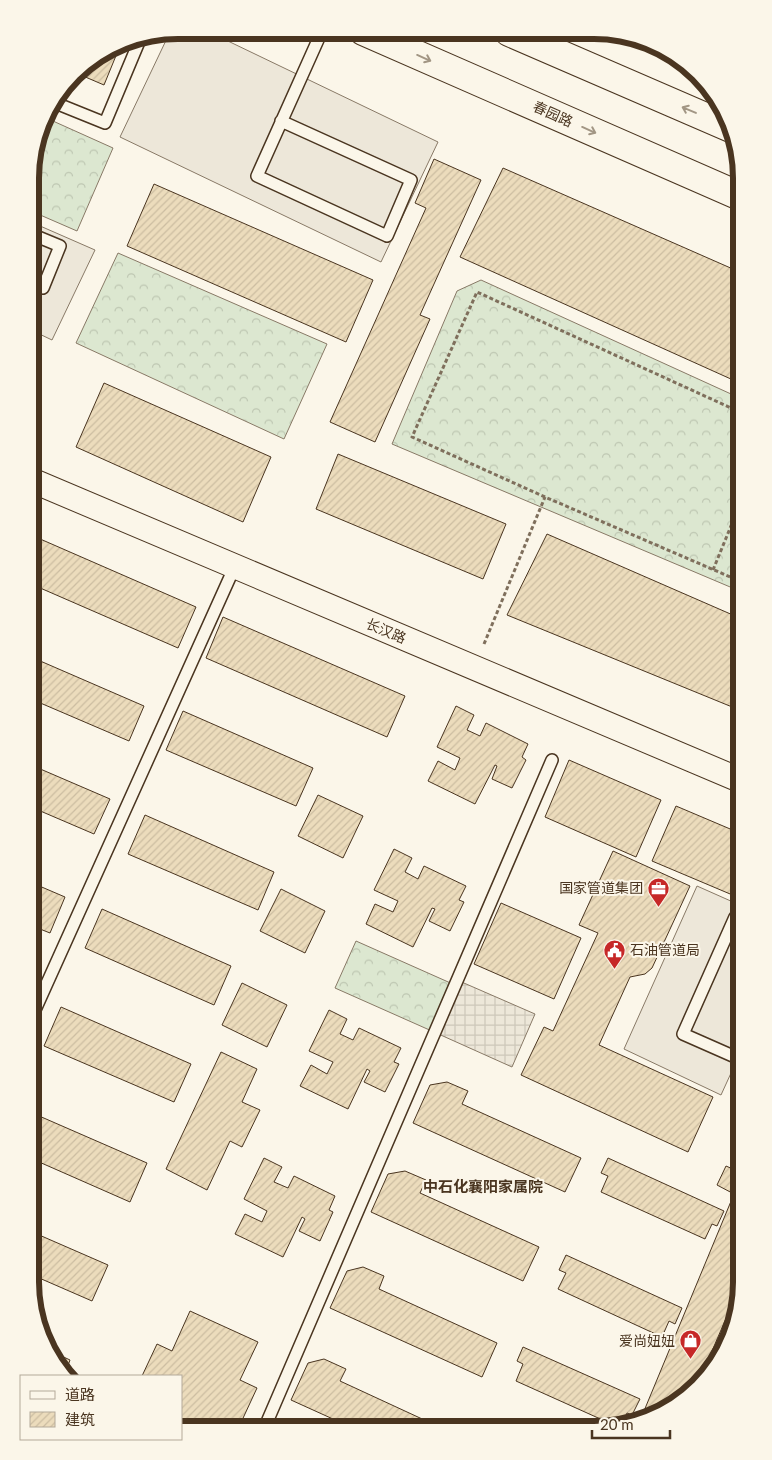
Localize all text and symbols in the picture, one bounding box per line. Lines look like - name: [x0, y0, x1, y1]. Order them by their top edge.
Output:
- one-way arrow: [416, 53, 431, 63]
- street label: 春园路: [531, 97, 576, 130]
- one-way arrow: [681, 104, 696, 113]
- one-way arrow: [581, 125, 596, 135]
- street label: 长汉路: [364, 615, 409, 647]
- office icon: 国家管道集团: [647, 876, 671, 907]
- place label: 国家管道集团: [559, 879, 643, 896]
- public building icon: 石油管道局: [602, 938, 626, 969]
- place label: 石油管道局: [630, 941, 700, 958]
- district label: 中石化襄阳家属院: [423, 1177, 543, 1195]
- shop icon: 爱尚妞妞: [679, 1329, 703, 1360]
- place label: 爱尚妞妞: [619, 1332, 675, 1349]
- legend: [20, 1375, 182, 1440]
- text: 道路: [65, 1385, 95, 1403]
- scale bar: [592, 1408, 670, 1440]
- text: 建筑: [65, 1410, 95, 1428]
- text: 20 m: [600, 1415, 634, 1433]

